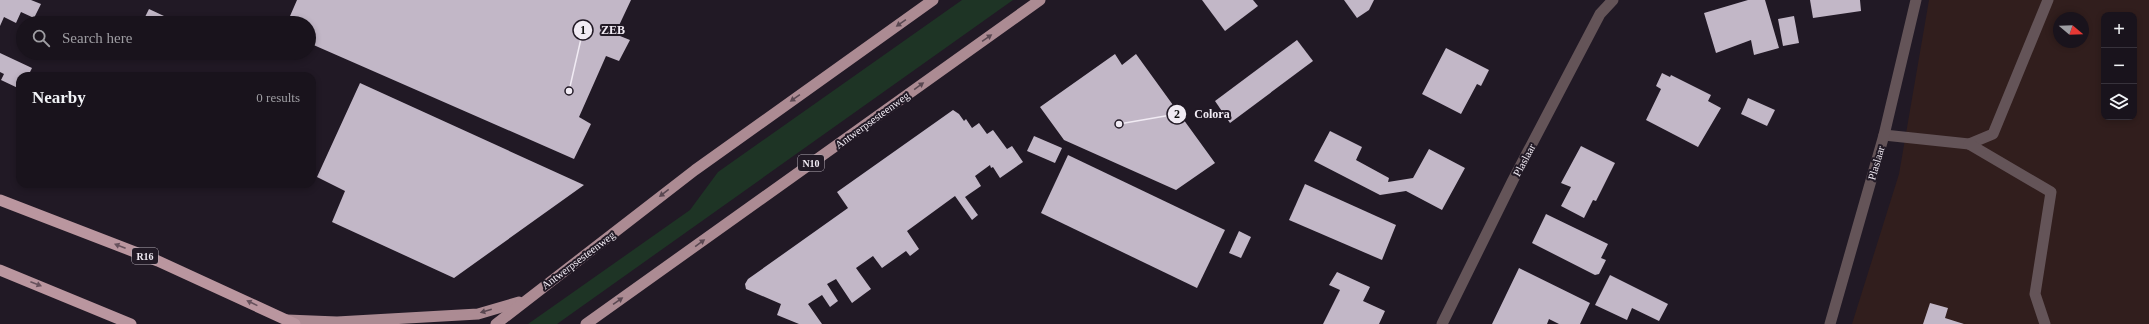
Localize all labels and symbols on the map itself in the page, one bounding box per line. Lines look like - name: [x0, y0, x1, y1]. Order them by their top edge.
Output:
- north arrow: [2053, 12, 2089, 48]
- callout: ZEB: [573, 18, 633, 42]
- one-way arrow: [896, 19, 906, 27]
- text: 1: [580, 23, 586, 37]
- text: ZEB: [601, 23, 625, 37]
- one-way arrow: [981, 34, 992, 42]
- one-way arrow: [914, 82, 925, 90]
- street label: Antwerpsesteenweg: [833, 89, 912, 151]
- one-way arrow: [790, 94, 800, 102]
- callout: Colora: [1167, 102, 1238, 126]
- text: 2: [1174, 107, 1180, 121]
- text: Colora: [1194, 107, 1230, 121]
- street label: Plaslaar: [1511, 142, 1538, 178]
- street label: Plaslaar: [1865, 144, 1887, 181]
- road number: N10: [798, 155, 824, 171]
- one-way arrow: [659, 189, 669, 197]
- street label: Antwerpsesteenweg: [539, 228, 617, 291]
- one-way arrow: [694, 239, 705, 247]
- one-way arrow: [113, 243, 125, 249]
- road number: R16: [132, 248, 158, 264]
- one-way arrow: [31, 281, 43, 287]
- one-way arrow: [612, 297, 623, 305]
- one-way arrow: [246, 300, 258, 306]
- one-way arrow: [480, 309, 492, 315]

